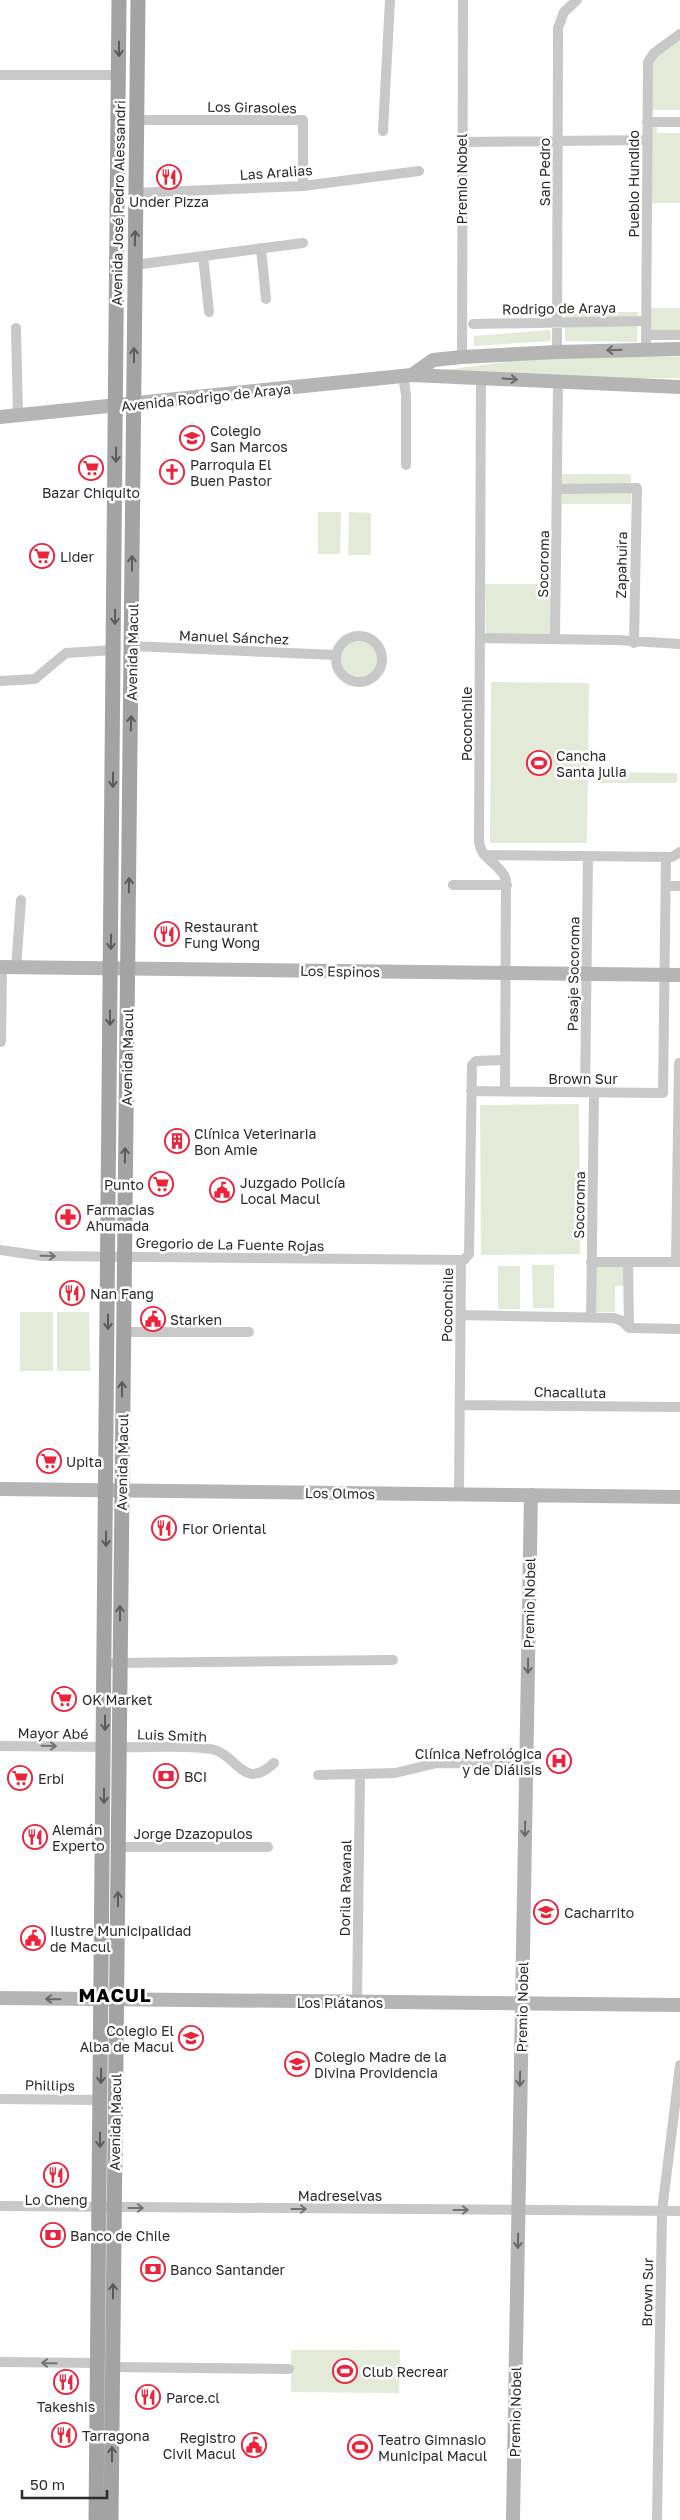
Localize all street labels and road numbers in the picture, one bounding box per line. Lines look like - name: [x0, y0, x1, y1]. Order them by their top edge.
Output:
- street label: Los Girasoles: [207, 98, 297, 116]
- street label: Avenida José Pedro Alessandri: [108, 100, 128, 306]
- street label: Pueblo Hundido: [625, 130, 642, 238]
- street label: Premio Nobel: [453, 134, 470, 224]
- street label: San Pedro: [536, 138, 553, 206]
- street label: Las Aralias: [239, 161, 313, 183]
- street label: Rodrigo de Araya: [502, 299, 616, 317]
- street label: Avenida Rodrigo de Araya: [120, 380, 292, 414]
- street label: Socoroma: [534, 530, 552, 598]
- street label: Zapahuira: [612, 531, 630, 599]
- street label: Avenida Macul: [123, 603, 141, 701]
- street label: Manuel Sánchez: [179, 627, 289, 647]
- street label: Poconchile: [458, 687, 475, 761]
- street label: Pasaje Socoroma: [563, 916, 583, 1032]
- street label: Los Espinos: [300, 962, 380, 980]
- street label: Avenida Macul: [118, 1008, 136, 1106]
- street label: Brown Sur: [548, 1070, 618, 1087]
- street label: Socoroma: [570, 1171, 588, 1239]
- street label: Gregorio de La Fuente Rojas: [136, 1234, 324, 1254]
- street label: Poconchile: [438, 1268, 456, 1342]
- street label: Chacalluta: [534, 1383, 606, 1401]
- street label: Avenida Macul: [113, 1413, 131, 1511]
- street label: Los Olmos: [305, 1484, 375, 1502]
- street label: Premio Nobel: [520, 1557, 538, 1649]
- street label: Mayor Abé: [18, 1724, 88, 1742]
- street label: Luis Smith: [137, 1725, 207, 1745]
- street label: Jorge Dzazopulos: [133, 1825, 253, 1842]
- street label: Dorila Ravanal: [336, 1840, 354, 1936]
- street label: Premio Nobel: [513, 1961, 531, 2053]
- street label: Los Plátanos: [297, 1994, 383, 2011]
- street label: Avenida Macul: [106, 2073, 124, 2171]
- street label: Phillips: [25, 2076, 75, 2094]
- street label: Madreselvas: [298, 2187, 382, 2204]
- street label: Brown Sur: [638, 2257, 656, 2327]
- street label: Premio Nobel: [506, 2366, 524, 2458]

